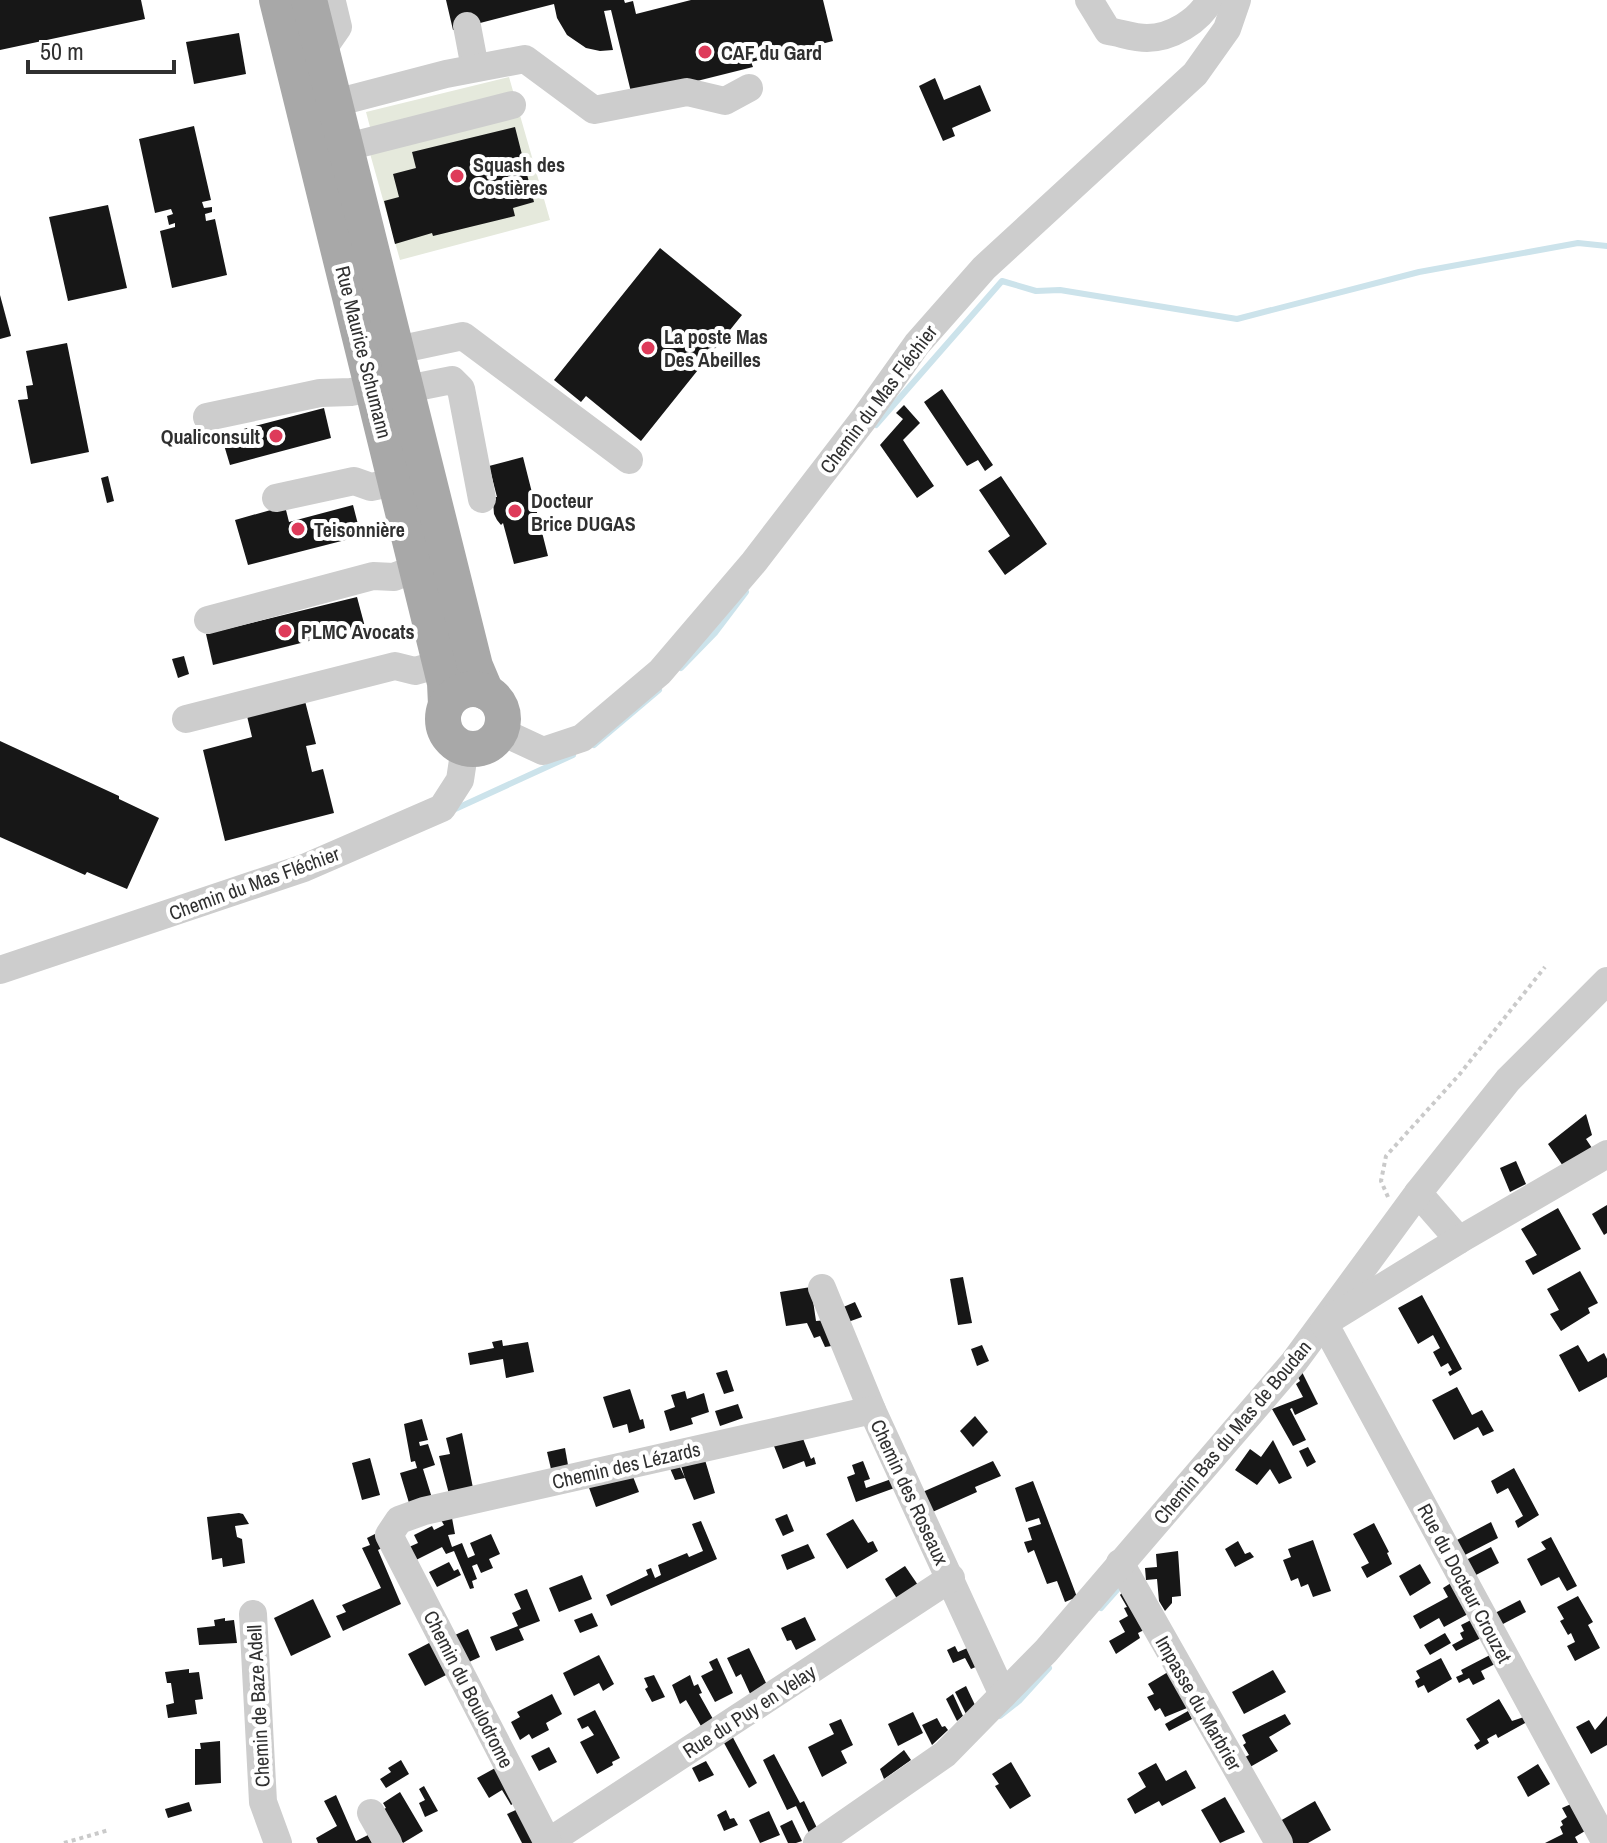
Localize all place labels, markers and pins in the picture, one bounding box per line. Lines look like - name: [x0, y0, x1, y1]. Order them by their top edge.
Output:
- place label: CAF du Gard: [721, 39, 822, 66]
- marker: CAF du Gard: [696, 43, 714, 61]
- place label: Squash des Costières: [473, 151, 565, 201]
- marker: Squash des Costières: [448, 167, 466, 185]
- place label: La poste Mas Des Abeilles: [664, 323, 768, 373]
- marker: La poste Mas Des Abeilles: [639, 339, 657, 357]
- place label: Qualiconsult: [161, 423, 261, 450]
- marker: Qualiconsult: [267, 427, 285, 445]
- place label: Docteur Brice DUGAS: [531, 487, 636, 537]
- marker: Docteur Brice DUGAS: [506, 502, 524, 520]
- place label: Teisonnière: [314, 516, 405, 543]
- marker: Teisonnière: [289, 520, 307, 538]
- place label: PLMC Avocats: [301, 618, 415, 645]
- marker: PLMC Avocats: [276, 622, 294, 640]

